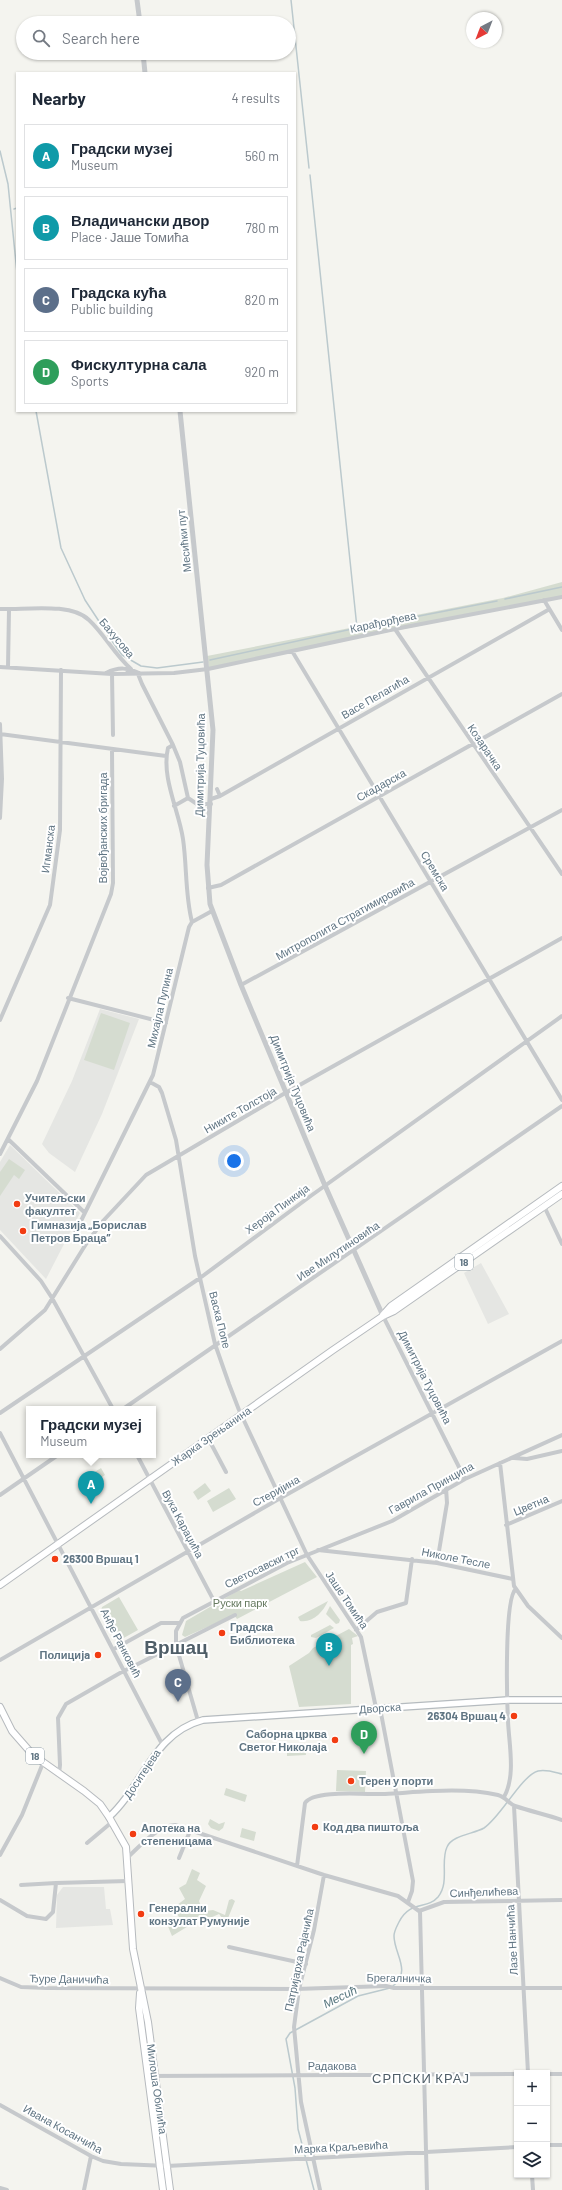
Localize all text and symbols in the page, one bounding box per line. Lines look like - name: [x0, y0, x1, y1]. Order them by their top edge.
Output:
- north arrow: [466, 12, 502, 48]
- search box: [16, 16, 296, 60]
- icon: search: [30, 27, 52, 49]
- text: Search here: [62, 29, 140, 47]
- text: Nearby: [32, 88, 86, 108]
- text: 4 results: [232, 90, 280, 106]
- text: Градски музеј: [71, 139, 173, 157]
- text: A: [42, 148, 50, 164]
- text: 560 m: [245, 148, 279, 164]
- text: Museum: [71, 157, 118, 173]
- text: Владичански двор: [71, 211, 210, 229]
- text: B: [42, 220, 50, 236]
- text: 780 m: [245, 220, 279, 236]
- text: Place · Јаше Томића: [71, 229, 189, 245]
- text: Градска кућа: [71, 283, 166, 301]
- text: C: [42, 292, 50, 308]
- text: 820 m: [245, 292, 279, 308]
- text: Public building: [71, 301, 153, 317]
- text: Фискултурна сала: [71, 355, 207, 373]
- text: D: [42, 364, 50, 380]
- text: 920 m: [245, 364, 279, 380]
- text: Sports: [71, 373, 109, 389]
- street label: Месићки пут: [174, 509, 193, 573]
- street label: Карађорђева: [349, 608, 418, 635]
- street label: Бахусова: [97, 615, 138, 661]
- street label: Васе Пелагића: [339, 672, 412, 721]
- street label: Димитрија Туцовића: [192, 712, 207, 817]
- street label: Козарачка: [465, 721, 506, 773]
- street label: Скадарска: [354, 765, 408, 803]
- street label: Војвођанских бригада: [96, 772, 109, 884]
- street label: Игманска: [38, 823, 57, 874]
- street label: Сремска: [418, 848, 453, 894]
- street label: Митрополита Стратимировића: [273, 875, 417, 962]
- street label: Михајла Пупина: [144, 966, 175, 1049]
- street label: Димитрија Туцовића: [268, 1032, 319, 1134]
- street label: Никите Толстоја: [201, 1083, 279, 1136]
- your location: [224, 1151, 244, 1171]
- street label: Хероја Пинкија: [242, 1180, 312, 1236]
- place label: Учитељски факултет: [25, 1191, 86, 1217]
- marker: Учитељски факултет: [12, 1199, 22, 1209]
- place label: Гимназија „Борислав Петров Браца”: [31, 1218, 147, 1244]
- street label: Иве Милутиновића: [294, 1218, 382, 1283]
- marker: Гимназија „Борислав Петров Браца”: [18, 1226, 28, 1236]
- road number: 18: [455, 1254, 473, 1270]
- street label: Васка Попе: [207, 1290, 234, 1350]
- street label: Димитрија Туцовића: [396, 1328, 455, 1427]
- street label: Жарка Зрењанина: [168, 1403, 254, 1468]
- popup: [26, 1406, 156, 1458]
- text: Градски музеј: [40, 1415, 142, 1433]
- text: Museum: [40, 1433, 87, 1449]
- street label: Гаврила Принципа: [386, 1458, 476, 1516]
- pin: A: [78, 1471, 104, 1504]
- street label: Стеријина: [250, 1472, 302, 1509]
- street label: Вука Караџића: [160, 1487, 207, 1561]
- street label: Цветна: [511, 1491, 551, 1518]
- street label: Светосавски трг: [222, 1543, 301, 1590]
- street label: Николе Тесле: [421, 1544, 492, 1571]
- place label: 26300 Вршац 1: [63, 1552, 139, 1565]
- marker: 26300 Вршац 1: [50, 1554, 60, 1564]
- street label: Јаше Томића: [323, 1568, 372, 1632]
- park label: Руски парк: [213, 1596, 267, 1609]
- street label: Анђе Ранковић: [98, 1606, 145, 1680]
- place label: Градска Библиотека: [230, 1620, 295, 1646]
- marker: Градска Библиотека: [217, 1628, 227, 1638]
- pin: B: [316, 1633, 342, 1666]
- district label: Вршац: [144, 1635, 208, 1658]
- place label: Полицијa: [40, 1648, 90, 1661]
- marker: Полицијa: [93, 1650, 103, 1660]
- pin: C: [165, 1669, 191, 1702]
- street label: Дворска: [359, 1699, 402, 1715]
- place label: 26304 Вршац 4: [427, 1709, 506, 1722]
- marker: 26304 Вршац 4: [509, 1711, 519, 1721]
- pin: D: [351, 1721, 377, 1754]
- place label: Саборна црква Светог Николаја: [239, 1727, 328, 1753]
- marker: Саборна црква Светог Николаја: [330, 1735, 340, 1745]
- street label: Доситејева: [120, 1746, 163, 1801]
- road number: 18: [26, 1748, 44, 1764]
- place label: Терен у порти: [359, 1774, 433, 1787]
- marker: Терен у порти: [346, 1776, 356, 1786]
- place label: Код два пиштоља: [323, 1820, 420, 1833]
- place label: Апотека на степеницама: [141, 1821, 213, 1847]
- marker: Код два пиштоља: [310, 1822, 320, 1832]
- marker: Апотека на степеницама: [128, 1829, 138, 1839]
- street label: Синђелићева: [449, 1884, 519, 1899]
- place label: Генерални конзулат Румуније: [149, 1901, 250, 1927]
- street label: Лазе Нанчића: [503, 1904, 520, 1976]
- street label: Патријарха Рајачића: [281, 1906, 316, 2013]
- marker: Генерални конзулат Румуније: [136, 1909, 146, 1919]
- street label: Брегалничка: [366, 1970, 432, 1985]
- street label: Ђуре Даничића: [29, 1971, 110, 1986]
- water label: Месић: [320, 1982, 359, 2010]
- street label: Милоша Обилића: [145, 2043, 170, 2136]
- street label: Радакова: [308, 2059, 357, 2072]
- district label: СРПСКИ КРАЈ: [372, 2070, 470, 2086]
- map controls: [514, 2070, 550, 2178]
- button: +: [514, 2070, 550, 2106]
- street label: Ивана Косанчића: [21, 2101, 106, 2156]
- button: −: [514, 2106, 550, 2142]
- street label: Марка Краљевића: [294, 2138, 389, 2155]
- button: layers: [514, 2142, 550, 2178]

